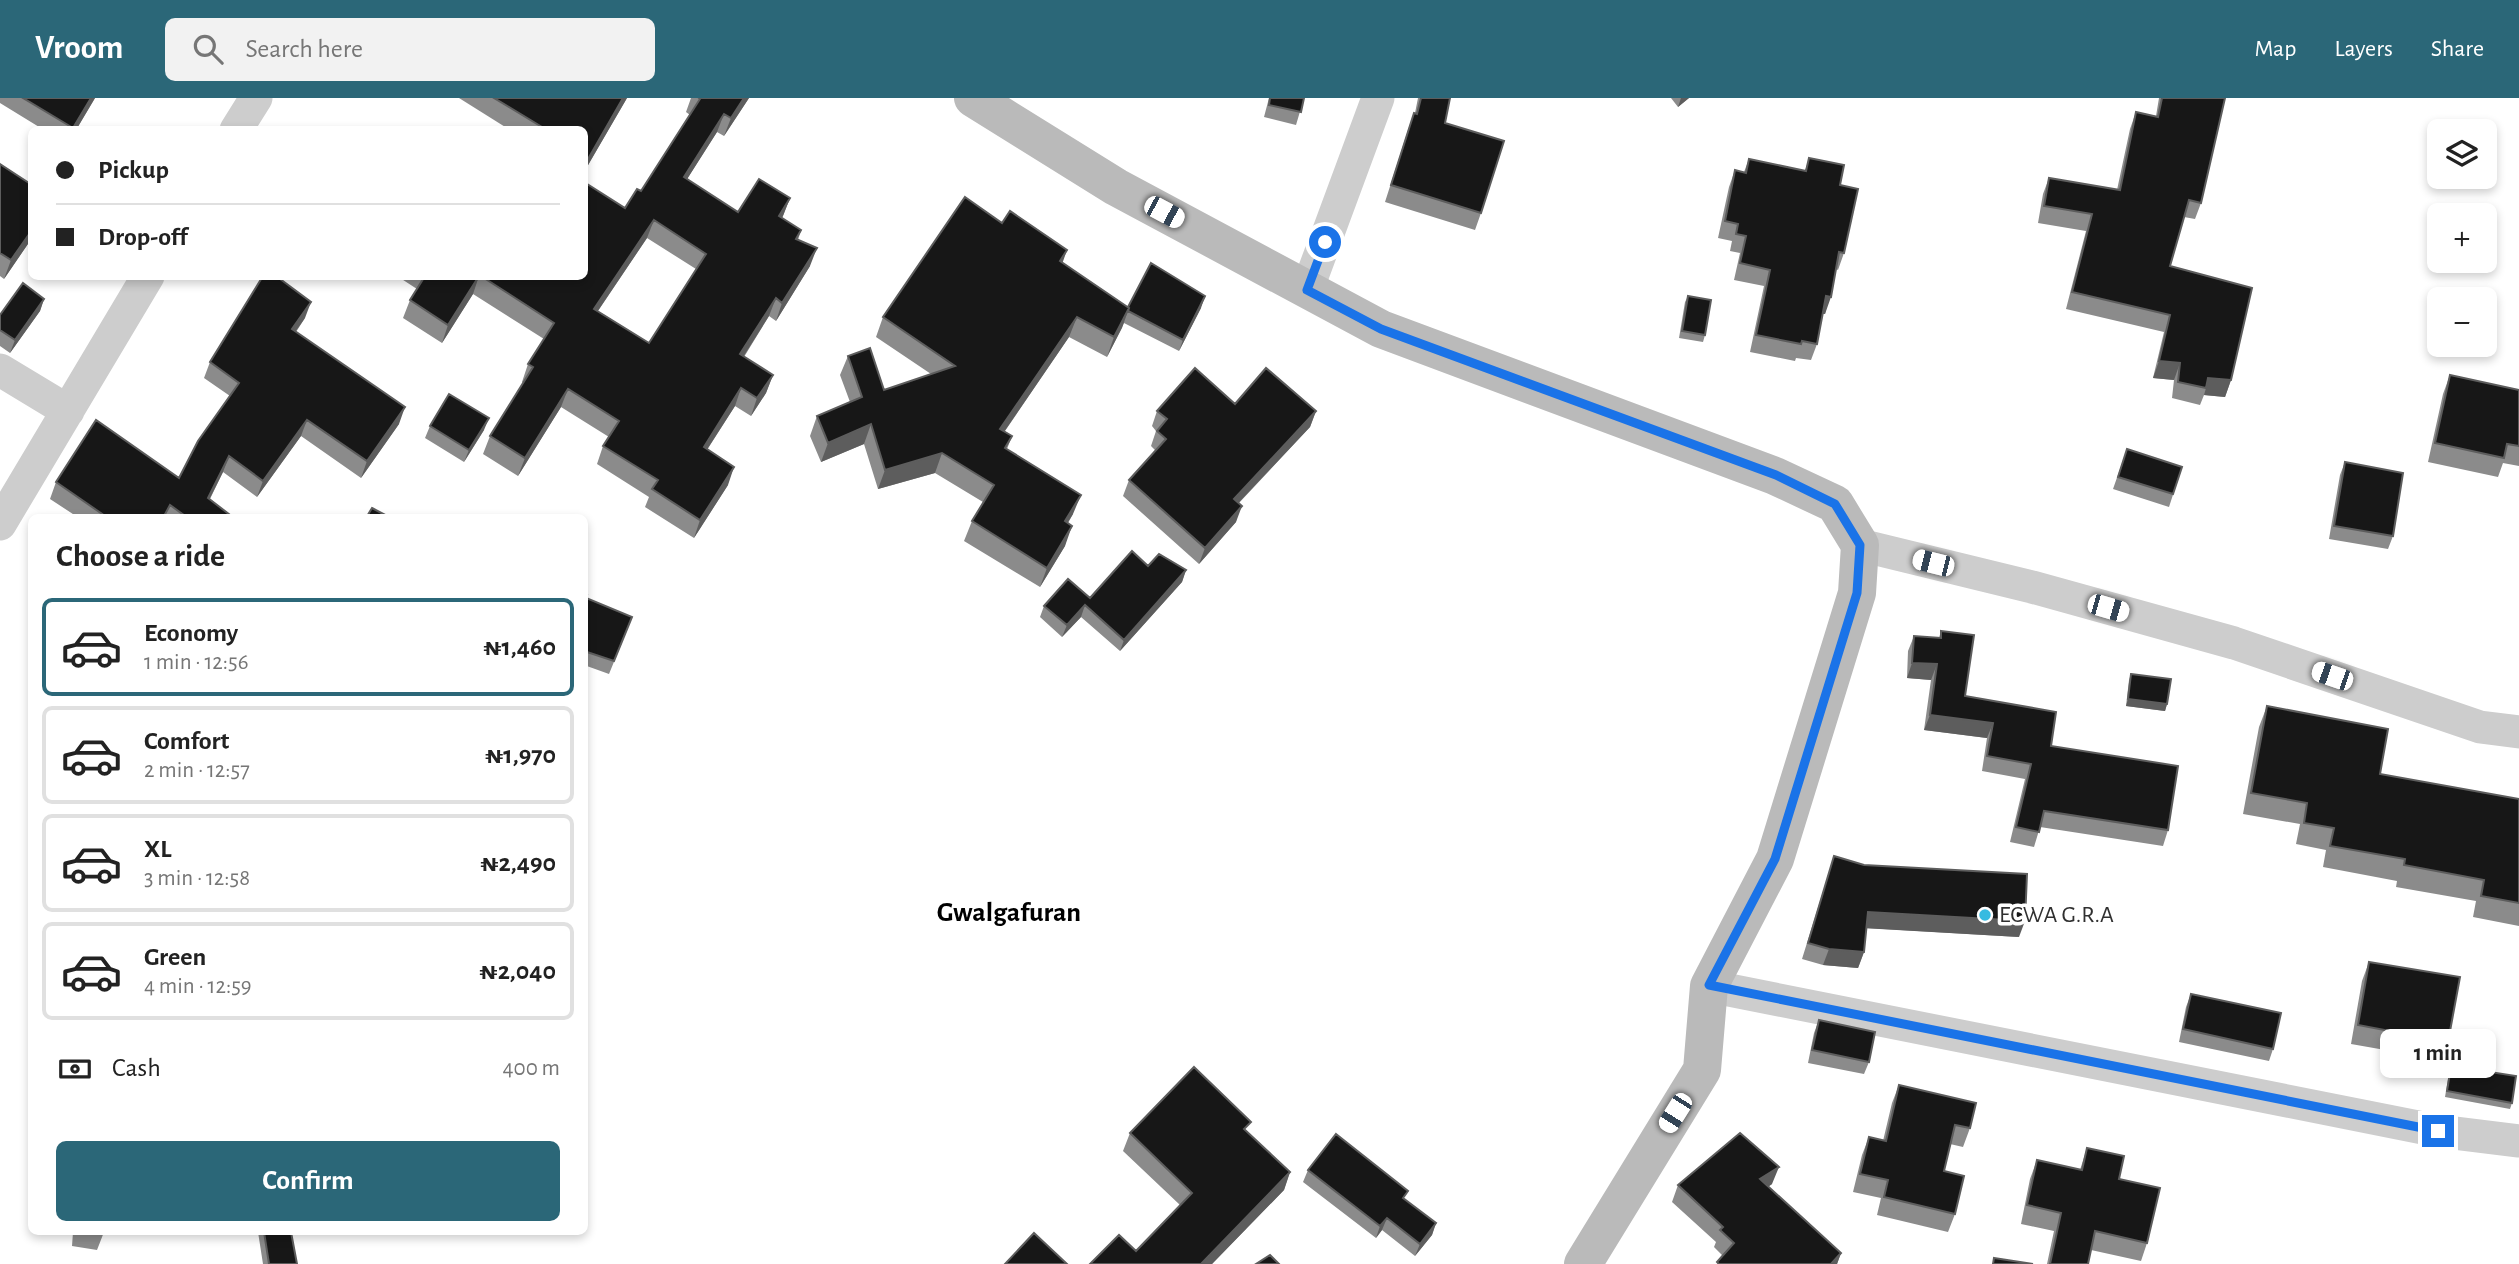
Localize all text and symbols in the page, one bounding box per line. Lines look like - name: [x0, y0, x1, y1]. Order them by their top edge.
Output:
- search box: [165, 18, 655, 81]
- icon: search: [189, 30, 227, 68]
- text: Vroom: [35, 32, 123, 65]
- text: Search here: [245, 36, 363, 62]
- text: Map: [2254, 37, 2296, 61]
- text: Layers: [2334, 37, 2393, 61]
- text: Share: [2431, 37, 2484, 61]
- map controls: [2427, 119, 2497, 357]
- button: layers: [2427, 119, 2497, 189]
- text: Pickup: [98, 157, 169, 183]
- car: [1141, 193, 1188, 231]
- button: +: [2427, 203, 2497, 273]
- text: Drop-off: [98, 224, 187, 250]
- route start: [1309, 226, 1341, 258]
- button: −: [2427, 287, 2497, 357]
- text: Choose a ride: [56, 540, 225, 572]
- car: [1911, 548, 1956, 578]
- car: [2085, 592, 2132, 624]
- icon: car: [60, 616, 123, 679]
- text: Economy: [144, 620, 238, 646]
- text: ₦1,460: [483, 634, 556, 660]
- text: 1 min · 12:56: [144, 651, 248, 674]
- car: [2309, 659, 2356, 693]
- icon: car: [60, 724, 123, 787]
- text: Comfort: [144, 728, 229, 754]
- text: ₦1,970: [485, 742, 556, 768]
- text: 2 min · 12:57: [144, 759, 250, 782]
- icon: car: [60, 832, 123, 895]
- text: XL: [144, 836, 171, 862]
- text: ₦2,490: [480, 850, 556, 876]
- text: 3 min · 12:58: [144, 867, 250, 890]
- district label: Gwalgafuran: [937, 899, 1081, 927]
- place label: ECWA G.R.A: [1999, 903, 2114, 927]
- marker: ECWA G.R.A: [1977, 907, 1993, 923]
- icon: car: [60, 940, 123, 1003]
- text: Green: [144, 944, 206, 970]
- text: ₦2,040: [479, 958, 556, 984]
- text: 4 min · 12:59: [144, 975, 252, 998]
- callout: 1 min: [2380, 1030, 2496, 1079]
- text: 1 min: [2414, 1042, 2462, 1065]
- icon: cash: [56, 1050, 94, 1088]
- text: Cash: [112, 1055, 161, 1081]
- text: 400 m: [502, 1057, 560, 1080]
- car: [1655, 1090, 1696, 1136]
- route end: [2422, 1115, 2454, 1147]
- button: Confirm: [56, 1141, 560, 1221]

